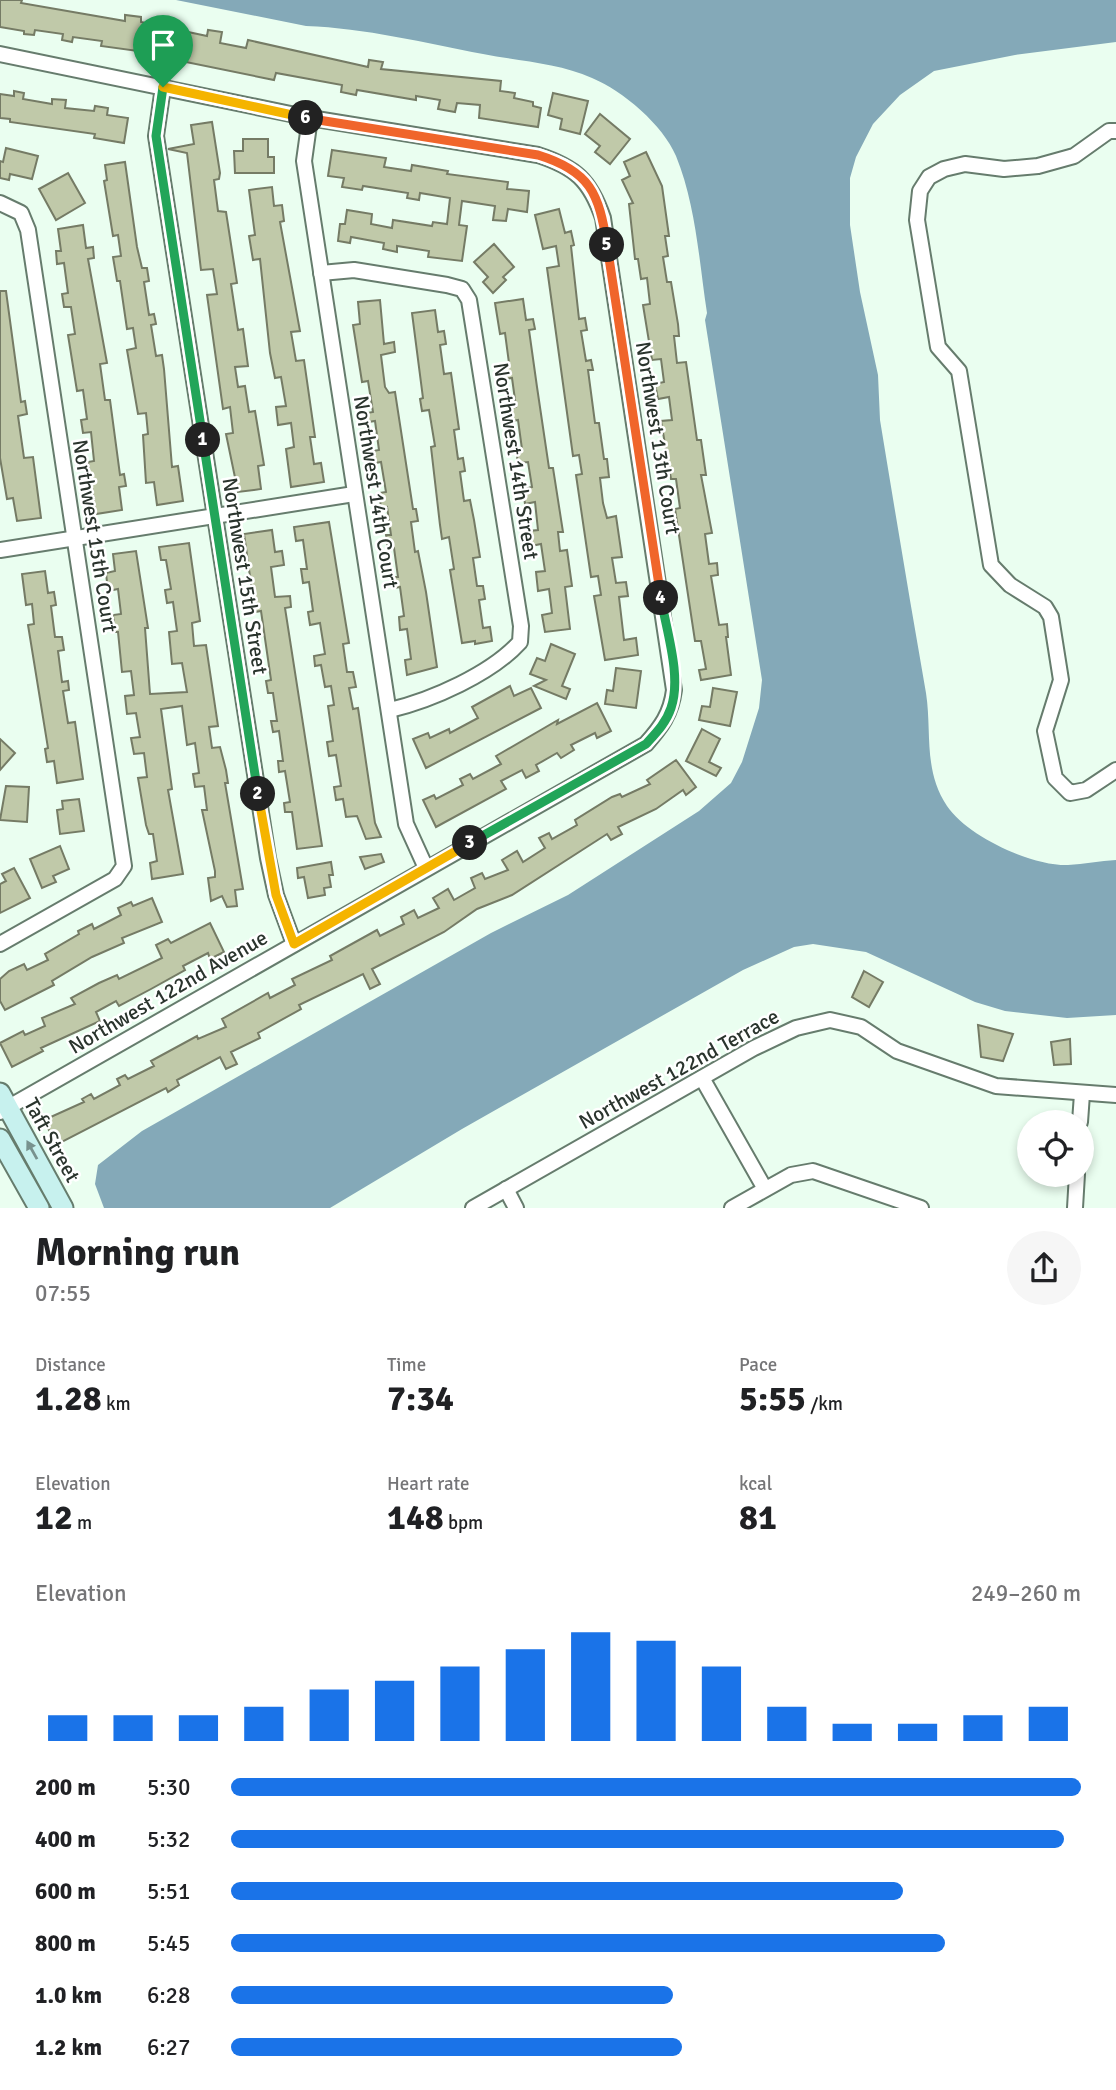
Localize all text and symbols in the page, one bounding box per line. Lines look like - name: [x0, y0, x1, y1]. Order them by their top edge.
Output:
- pin: [133, 15, 193, 87]
- icon: arrive: [144, 26, 182, 64]
- pin: 6: [288, 100, 324, 136]
- text: 6: [300, 105, 311, 129]
- pin: 5: [590, 228, 624, 262]
- text: 5: [601, 232, 612, 256]
- street label: Northwest 13th Court: [630, 340, 686, 536]
- street label: Northwest 14th Street: [488, 361, 544, 561]
- street label: Northwest 14th Court: [348, 394, 404, 590]
- pin: 1: [186, 422, 220, 458]
- text: 1: [197, 427, 208, 451]
- street label: Northwest 15th Court: [67, 438, 123, 634]
- street label: Northwest 15th Street: [217, 476, 273, 676]
- pin: 4: [644, 580, 678, 616]
- text: 4: [655, 585, 666, 609]
- pin: 2: [240, 776, 276, 812]
- text: 2: [252, 781, 263, 805]
- pin: 3: [452, 826, 488, 860]
- text: 3: [464, 830, 475, 854]
- street label: Northwest 122nd Avenue: [64, 924, 272, 1060]
- street label: Northwest 122nd Terrace: [574, 1003, 784, 1135]
- street label: Taft Street: [18, 1093, 86, 1187]
- map controls: [1017, 1110, 1094, 1187]
- button: locate: [1017, 1110, 1094, 1187]
- one-way arrow: [26, 1141, 38, 1160]
- text: Morning run: [35, 1229, 240, 1276]
- button: share: [1007, 1231, 1081, 1305]
- text: 07:55: [35, 1279, 91, 1308]
- text: Distance: [35, 1353, 106, 1377]
- text: Time: [387, 1353, 426, 1377]
- text: Pace: [739, 1353, 777, 1377]
- text: 1.28: [35, 1377, 102, 1420]
- text: 7:34: [387, 1377, 454, 1420]
- text: 5:55: [739, 1377, 806, 1420]
- text: km: [102, 1392, 131, 1416]
- text: /km: [806, 1392, 843, 1416]
- text: Elevation: [35, 1472, 111, 1496]
- text: Heart rate: [387, 1472, 469, 1496]
- text: kcal: [739, 1472, 772, 1496]
- text: 12: [35, 1496, 73, 1539]
- text: 148: [387, 1496, 444, 1539]
- text: 81: [739, 1496, 777, 1539]
- text: m: [73, 1511, 92, 1535]
- text: bpm: [444, 1511, 483, 1535]
- text: Elevation: [35, 1579, 127, 1608]
- text: 249–260 m: [971, 1579, 1081, 1608]
- text: 200 m: [35, 1773, 96, 1802]
- text: 5:30: [147, 1773, 190, 1802]
- text: 400 m: [35, 1825, 96, 1854]
- text: 5:32: [147, 1825, 190, 1854]
- text: 600 m: [35, 1877, 96, 1906]
- text: 5:51: [147, 1877, 190, 1906]
- text: 800 m: [35, 1929, 96, 1958]
- text: 5:45: [147, 1929, 190, 1958]
- text: 1.0 km: [35, 1981, 102, 2010]
- text: 6:28: [147, 1981, 190, 2010]
- text: 1.2 km: [35, 2033, 102, 2062]
- text: 6:27: [147, 2033, 190, 2062]

